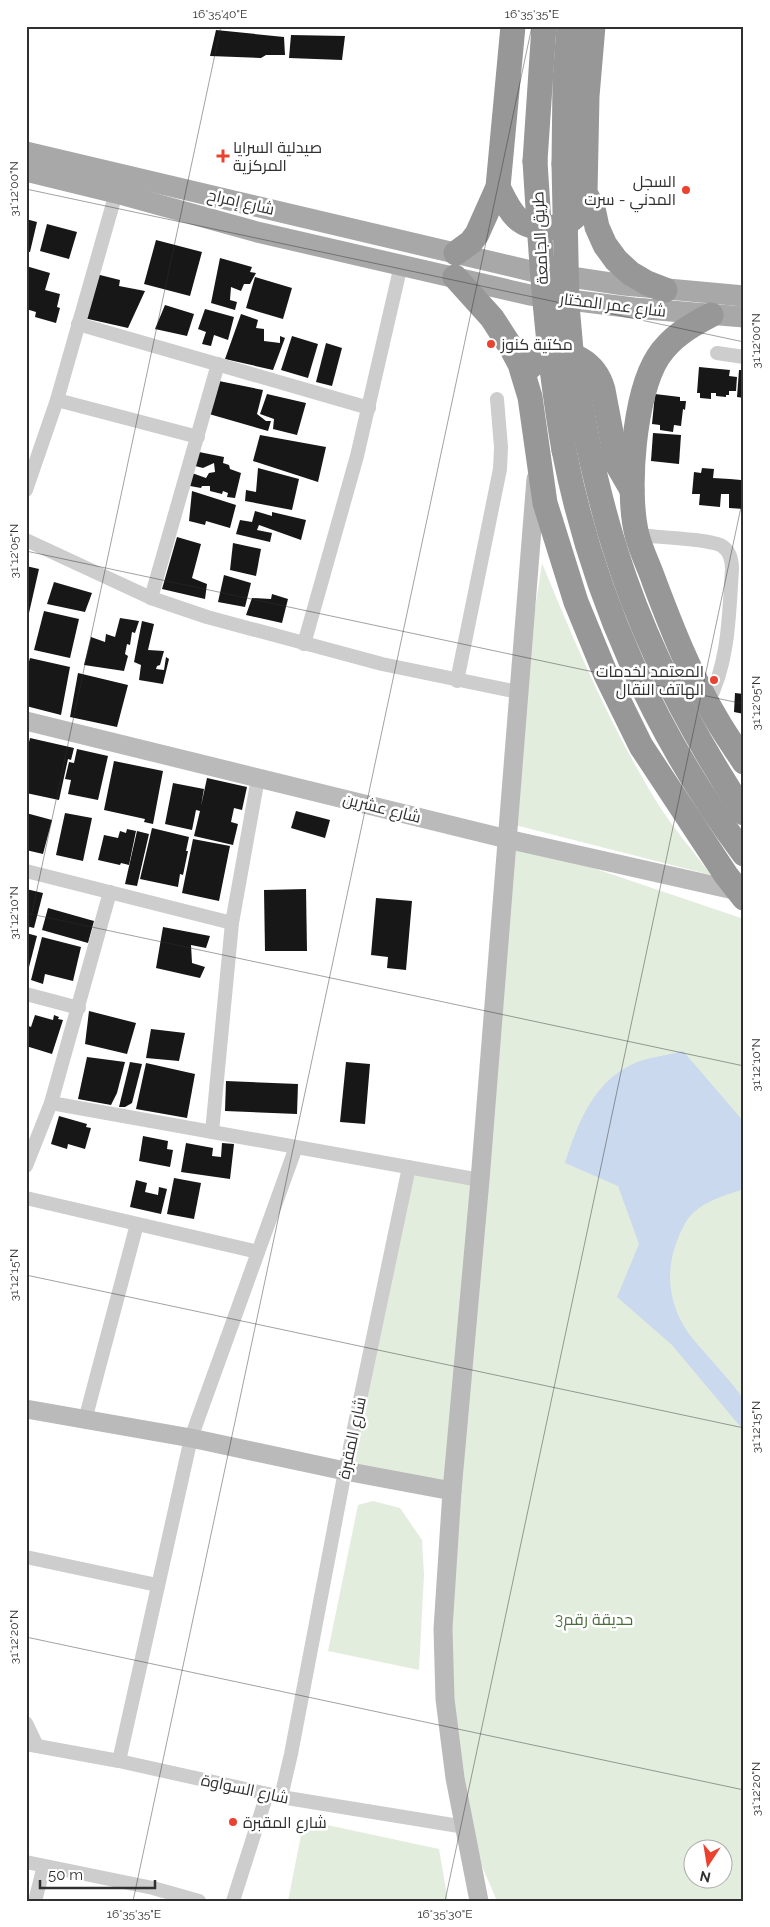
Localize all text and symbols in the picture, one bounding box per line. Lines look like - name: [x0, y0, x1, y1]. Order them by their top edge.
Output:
- text: 16°35'40"E: [193, 7, 247, 21]
- text: 16°35'35"E: [505, 7, 559, 21]
- place label: صيدلية السرايا المركزية: [233, 138, 322, 175]
- marker: صيدلية السرايا المركزية: [217, 150, 229, 162]
- text: 31°12'00"N: [7, 161, 21, 217]
- place label: السجل المدني - سرت: [584, 172, 676, 213]
- marker: السجل المدني - سرت: [680, 184, 692, 196]
- street label: شارع إمراح: [205, 185, 276, 221]
- street label: طريق الجامعة: [528, 191, 553, 285]
- street label: شارع عمر المختار: [557, 289, 667, 323]
- text: 31°12'00"N: [749, 313, 763, 369]
- place label: مكتية كنوز: [500, 335, 573, 354]
- marker: مكتية كنوز: [485, 338, 497, 350]
- text: 31°12'05"N: [7, 524, 21, 578]
- place label: المعتمد لخدمات الهاتف النقال: [596, 662, 704, 700]
- marker: المعتمد لخدمات الهاتف النقال: [708, 674, 720, 686]
- text: 31°12'05"N: [749, 676, 763, 730]
- street label: شارع عشرين: [341, 789, 423, 829]
- text: 31°12'10"N: [7, 886, 21, 940]
- text: 31°12'10"N: [749, 1038, 763, 1092]
- text: 31°12'15"N: [7, 1249, 21, 1301]
- street label: شارع المقبرة: [334, 1395, 372, 1481]
- text: 31°12'15"N: [749, 1401, 763, 1453]
- text: 31°12'20"N: [7, 1610, 21, 1664]
- park label: حديقة رقم3: [555, 1610, 633, 1631]
- text: 31°12'20"N: [749, 1762, 763, 1816]
- street label: شارع السواوة: [199, 1770, 291, 1810]
- place label: شارع المقبرة: [243, 1813, 327, 1834]
- marker: شارع المقبرة: [227, 1816, 239, 1828]
- north arrow: [682, 1840, 732, 1890]
- scale bar: [40, 1857, 155, 1889]
- text: 50 m: [48, 1866, 83, 1884]
- text: N: [698, 1868, 712, 1886]
- text: 16°35'35"E: [107, 1907, 161, 1921]
- text: 16°35'30"E: [417, 1907, 473, 1921]

